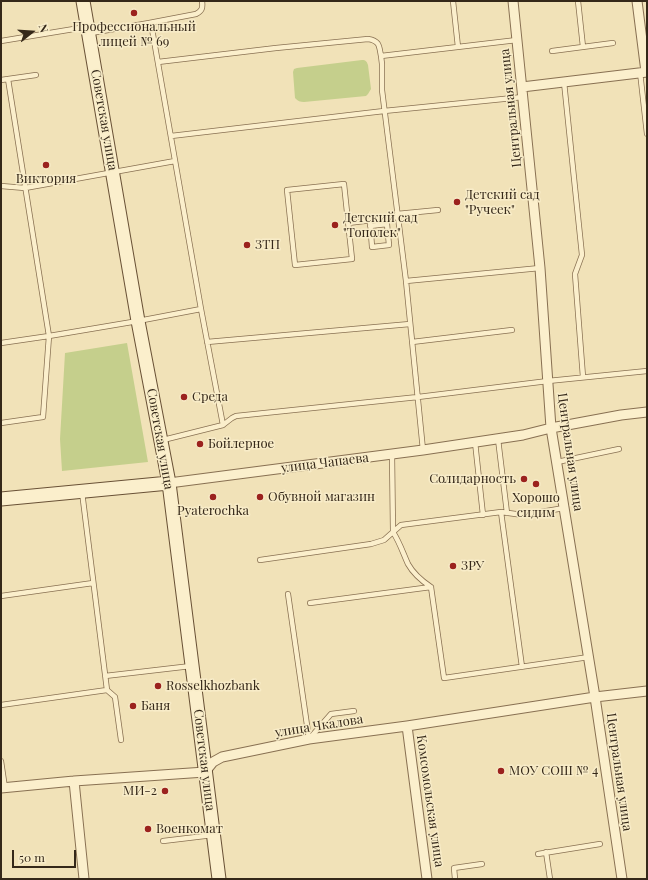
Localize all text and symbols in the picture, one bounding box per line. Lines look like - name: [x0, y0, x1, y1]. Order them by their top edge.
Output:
- marker: Профессиональный лицей № 69: [129, 8, 139, 18]
- north arrow: [12, 12, 52, 52]
- place label: Профессиональный лицей № 69: [72, 19, 196, 50]
- text: N: [36, 22, 52, 34]
- street label: Центральная улица: [497, 48, 525, 168]
- street label: Советская улица: [87, 68, 121, 172]
- marker: Виктория: [41, 160, 51, 170]
- place label: Виктория: [16, 171, 76, 187]
- place label: Детский сад "Ручеек": [465, 187, 540, 218]
- marker: Детский сад "Ручеек": [452, 197, 462, 207]
- place label: Детский сад "Тополек": [343, 210, 418, 241]
- marker: Детский сад "Тополек": [330, 220, 340, 230]
- place label: ЗТП: [255, 237, 280, 253]
- marker: ЗТП: [242, 240, 252, 250]
- street label: Советская улица: [143, 387, 177, 491]
- place label: Среда: [192, 389, 228, 405]
- marker: Среда: [179, 392, 189, 402]
- street label: Центральная улица: [554, 392, 586, 512]
- place label: Бойлерное: [208, 436, 274, 452]
- marker: Бойлерное: [195, 439, 205, 449]
- street label: улица Чапаева: [280, 450, 370, 476]
- place label: Солидарность: [429, 471, 516, 487]
- marker: Солидарность: [519, 474, 529, 484]
- marker: Хорошо сидим: [531, 479, 541, 489]
- place label: Обувной магазин: [268, 489, 375, 505]
- place label: Хорошо сидим: [512, 490, 560, 521]
- marker: Pyaterochka: [208, 492, 218, 502]
- marker: Обувной магазин: [255, 492, 265, 502]
- place label: Pyaterochka: [177, 503, 249, 519]
- place label: ЗРУ: [461, 558, 484, 574]
- marker: ЗРУ: [448, 561, 458, 571]
- place label: Rosselkhozbank: [166, 678, 260, 694]
- marker: Rosselkhozbank: [153, 681, 163, 691]
- place label: Баня: [141, 698, 170, 714]
- marker: Баня: [128, 701, 138, 711]
- street label: Советская улица: [190, 708, 218, 812]
- street label: улица Чкалова: [274, 711, 364, 741]
- street label: Центральная улица: [603, 712, 635, 832]
- street label: Комсомольская улица: [413, 734, 447, 868]
- place label: МОУ СОШ № 4: [509, 763, 598, 779]
- marker: МОУ СОШ № 4: [496, 766, 506, 776]
- place label: МИ-2: [123, 783, 157, 799]
- marker: МИ-2: [160, 786, 170, 796]
- place label: Военкомат: [156, 821, 223, 837]
- marker: Военкомат: [143, 824, 153, 834]
- scale bar: [14, 842, 78, 868]
- text: 50 m: [19, 849, 45, 865]

